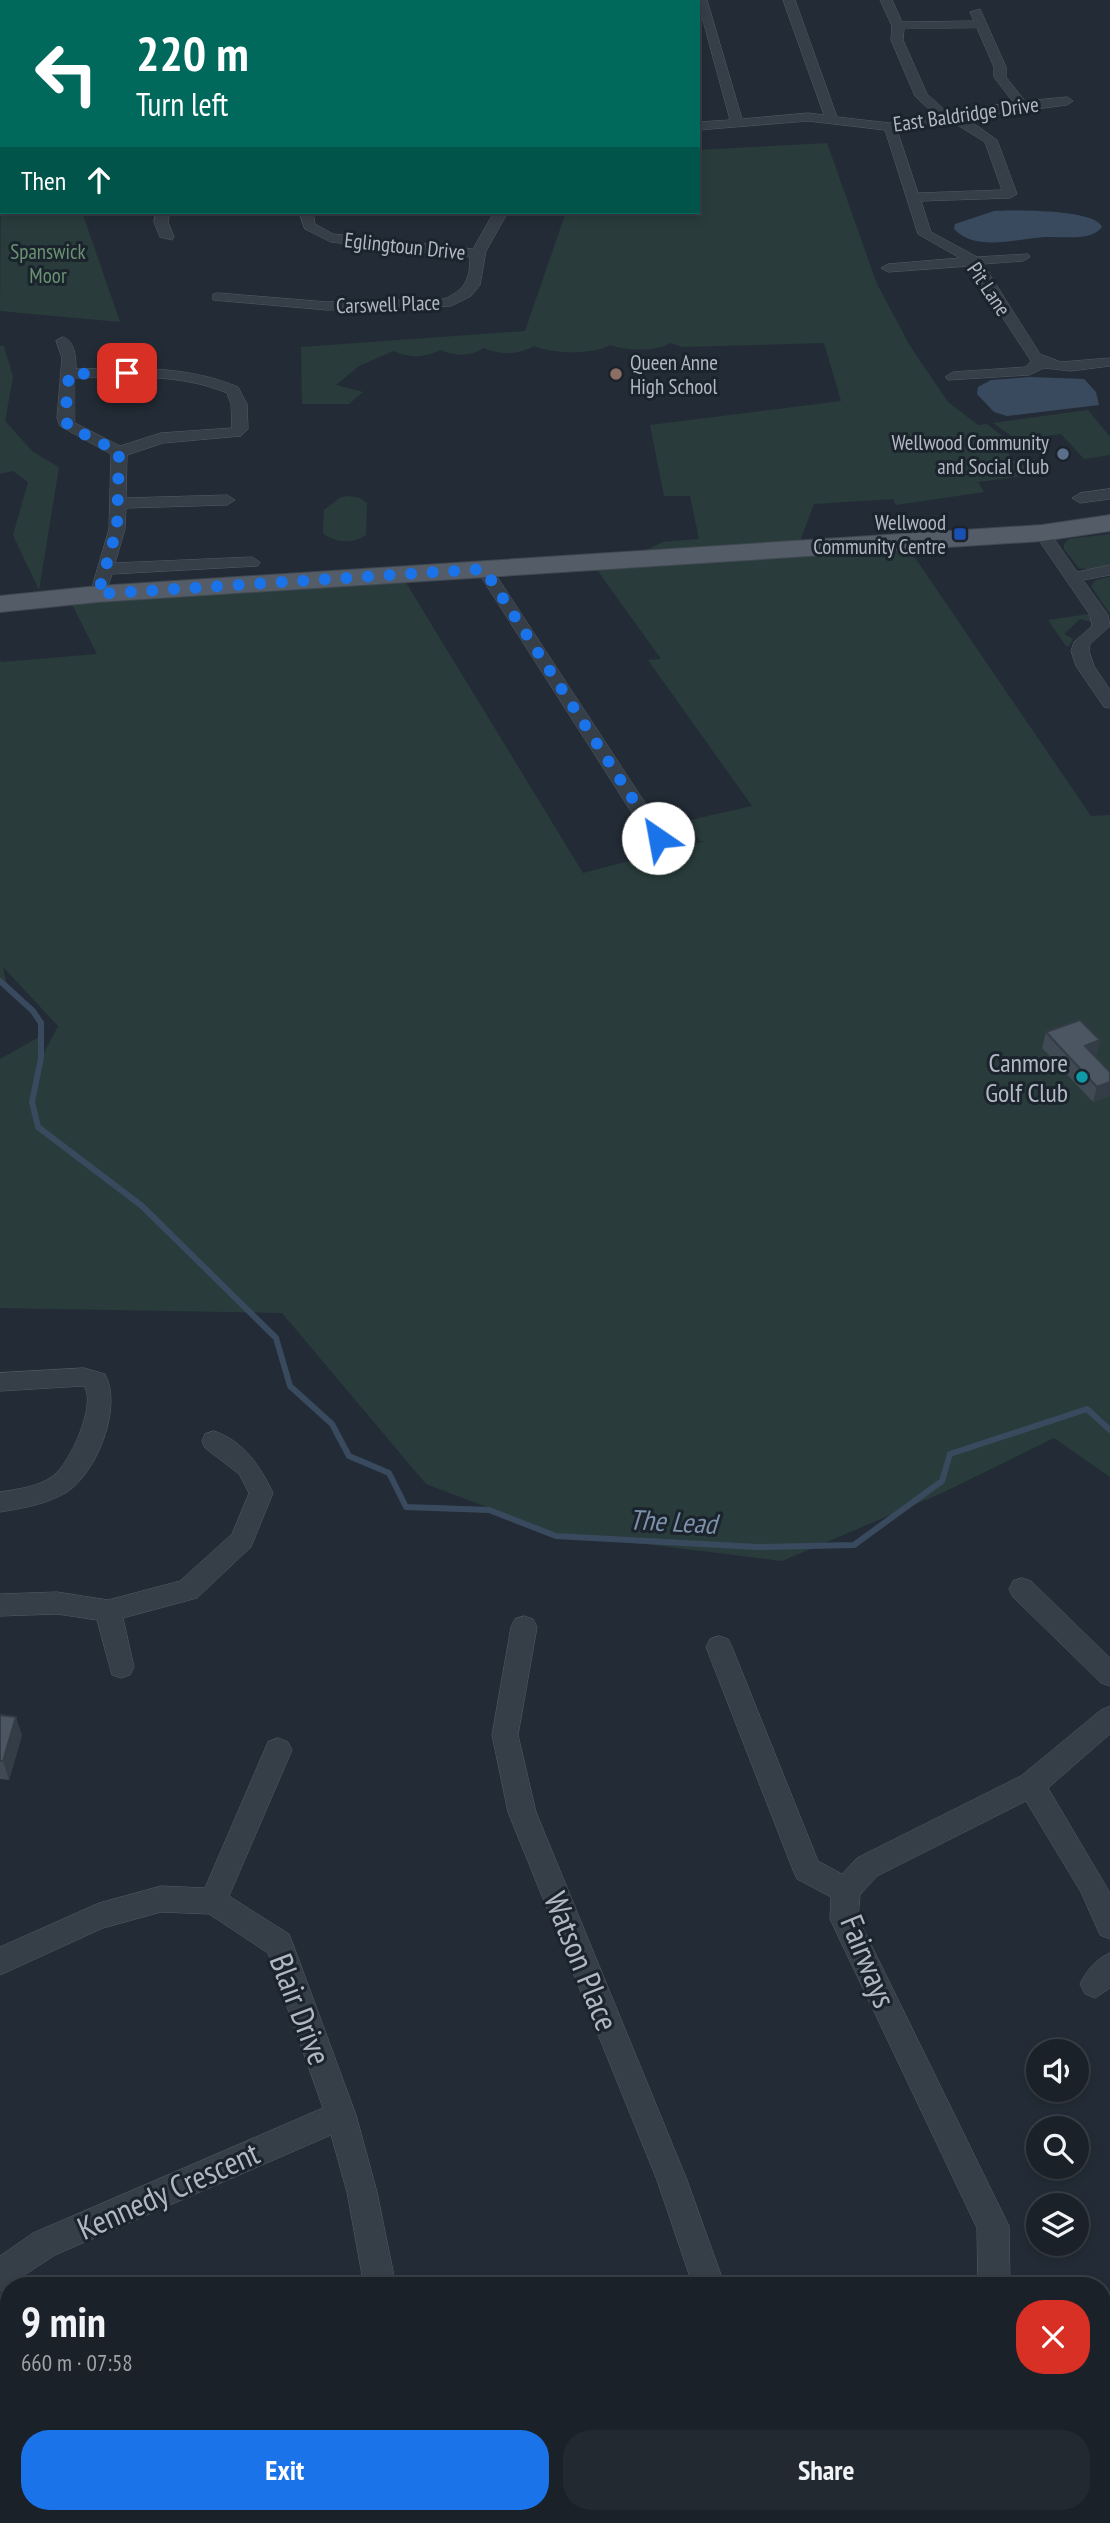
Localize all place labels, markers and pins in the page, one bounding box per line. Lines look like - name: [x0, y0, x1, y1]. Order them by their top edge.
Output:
- pin: [97, 343, 157, 403]
- place label: Queen Anne High School: [630, 349, 718, 400]
- marker: Queen Anne High School: [608, 366, 624, 382]
- place label: Wellwood Community and Social Club: [891, 429, 1049, 480]
- marker: Wellwood Community and Social Club: [1055, 446, 1071, 462]
- place label: Wellwood Community Centre: [813, 509, 946, 560]
- marker: Wellwood Community Centre: [952, 526, 968, 542]
- place label: Canmore Golf Club: [985, 1046, 1068, 1109]
- marker: Canmore Golf Club: [1074, 1069, 1090, 1085]

